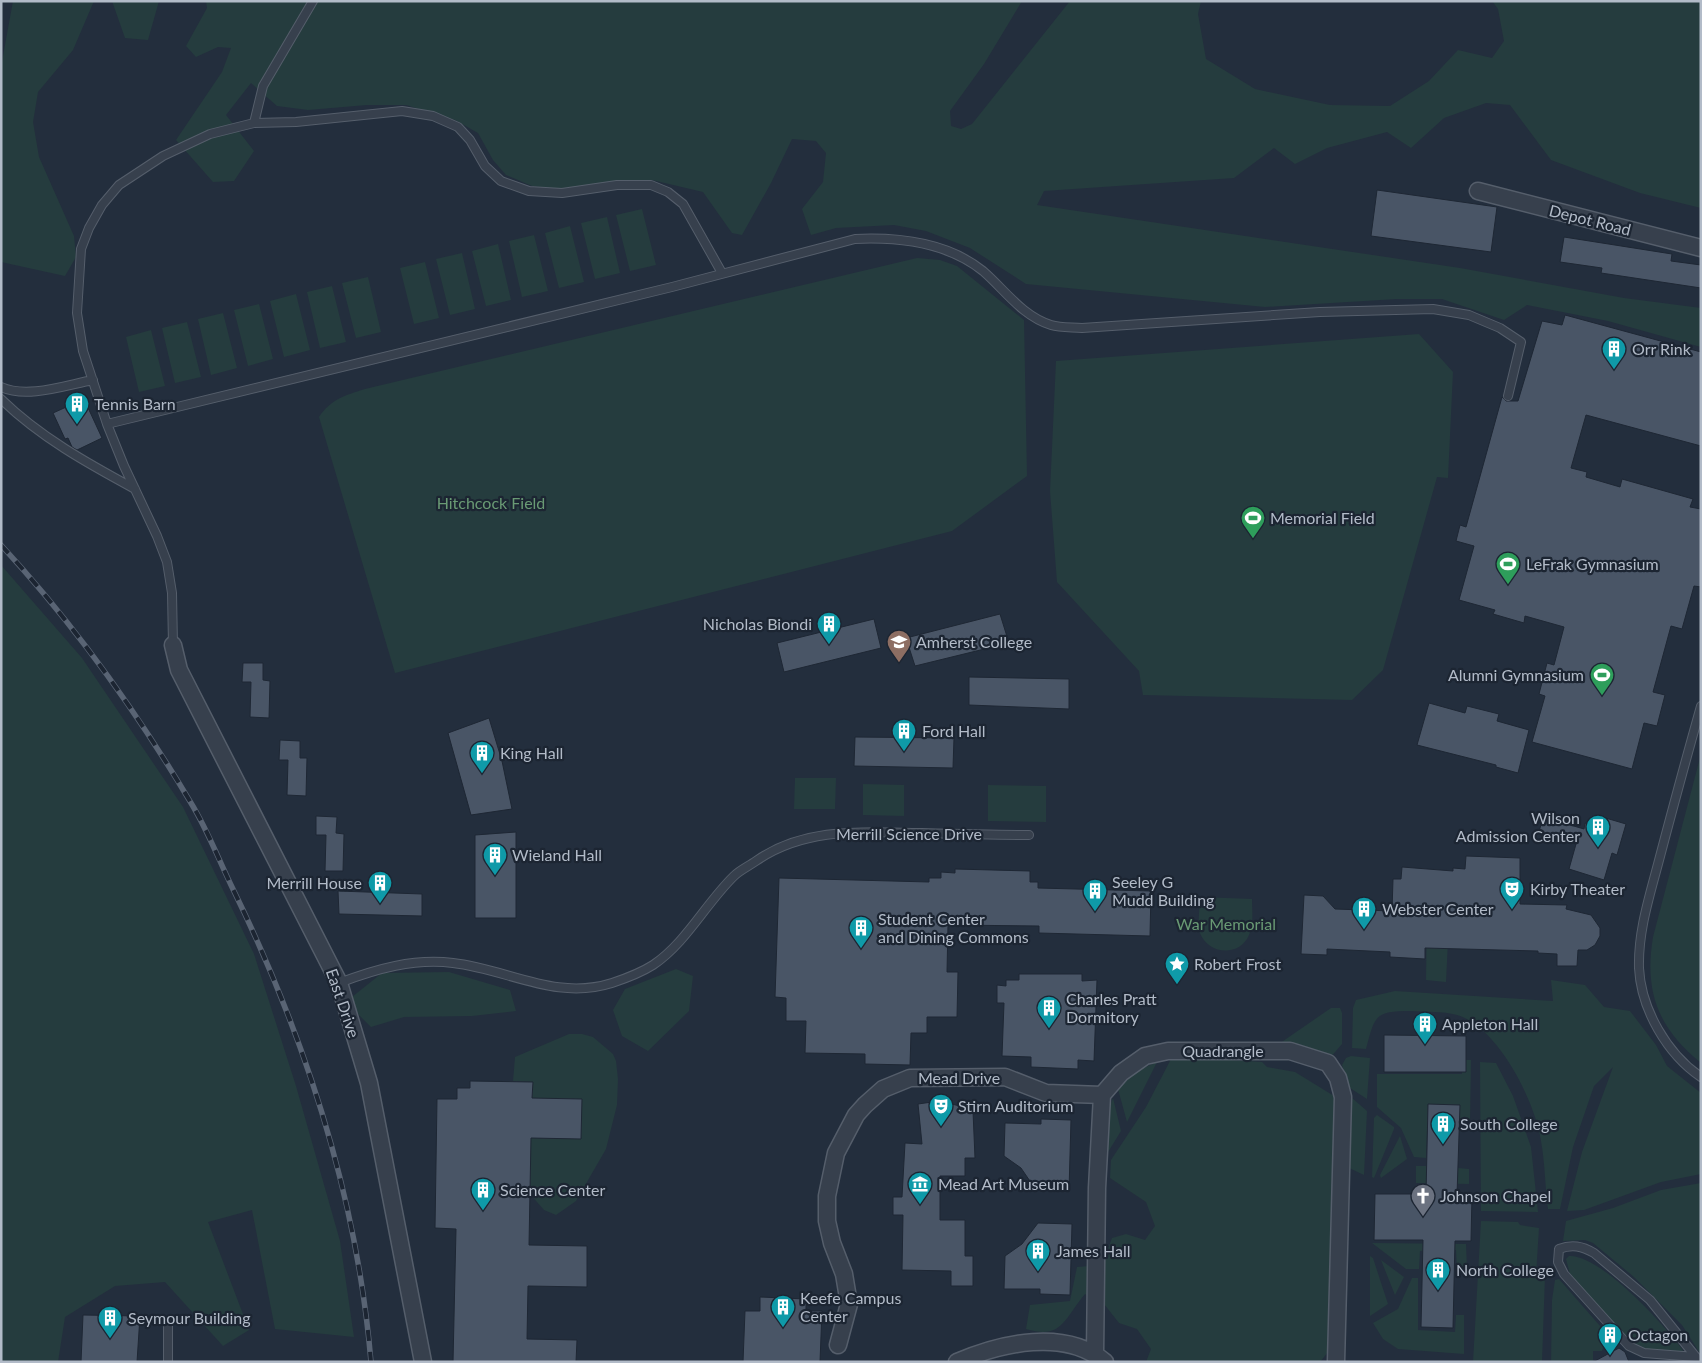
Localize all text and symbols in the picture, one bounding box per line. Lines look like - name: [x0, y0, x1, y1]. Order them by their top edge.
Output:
- street label: Depot Road: [1547, 200, 1633, 239]
- building icon: Orr Rink: [1601, 336, 1627, 370]
- place label: Orr Rink: [1632, 339, 1692, 358]
- building icon: Tennis Barn: [64, 391, 90, 425]
- place label: Tennis Barn: [94, 394, 176, 413]
- park label: Hitchcock Field: [437, 493, 545, 512]
- sports icon: Memorial Field: [1240, 505, 1266, 539]
- place label: Memorial Field: [1270, 508, 1375, 527]
- sports icon: LeFrak Gymnasium: [1495, 551, 1521, 585]
- place label: LeFrak Gymnasium: [1526, 554, 1659, 573]
- building icon: Nicholas Biondi: [816, 611, 842, 645]
- place label: Nicholas Biondi: [703, 614, 812, 633]
- school or university icon: Amherst College: [886, 629, 912, 663]
- place label: Amherst College: [916, 632, 1032, 651]
- sports icon: Alumni Gymnasium: [1589, 662, 1615, 696]
- place label: Alumni Gymnasium: [1448, 665, 1584, 684]
- building icon: Ford Hall: [891, 718, 917, 752]
- place label: Ford Hall: [922, 721, 985, 740]
- building icon: King Hall: [469, 740, 495, 774]
- place label: King Hall: [500, 743, 563, 762]
- place label: Wilson Admission Center: [1456, 808, 1580, 845]
- building icon: Wilson Admission Center: [1585, 814, 1611, 848]
- street label: Merrill Science Drive: [836, 824, 982, 843]
- building icon: Wieland Hall: [482, 842, 508, 876]
- place label: Wieland Hall: [512, 845, 602, 864]
- building icon: Merrill House: [367, 870, 393, 904]
- place label: Seeley G Mudd Building: [1112, 872, 1214, 909]
- place label: Merrill House: [266, 873, 362, 892]
- theatre icon: Kirby Theater: [1499, 876, 1525, 910]
- building icon: Seeley G Mudd Building: [1082, 878, 1108, 912]
- place label: Kirby Theater: [1530, 879, 1625, 898]
- building icon: Webster Center: [1351, 896, 1377, 930]
- place label: Webster Center: [1382, 899, 1494, 918]
- place label: Student Center and Dining Commons: [878, 909, 1029, 946]
- park label: War Memorial: [1176, 914, 1276, 933]
- building icon: Student Center and Dining Commons: [848, 915, 874, 949]
- place icon: Robert Frost: [1164, 951, 1190, 985]
- place label: Robert Frost: [1194, 954, 1281, 973]
- street label: East Drive: [323, 966, 364, 1040]
- place label: Charles Pratt Dormitory: [1066, 989, 1157, 1026]
- building icon: Charles Pratt Dormitory: [1036, 995, 1062, 1029]
- building icon: Appleton Hall: [1412, 1011, 1438, 1045]
- place label: Appleton Hall: [1442, 1014, 1538, 1033]
- street label: Quadrangle: [1182, 1041, 1264, 1060]
- street label: Mead Drive: [918, 1068, 1000, 1087]
- theatre icon: Stirn Auditorium: [928, 1093, 954, 1127]
- place label: Stirn Auditorium: [958, 1096, 1073, 1115]
- building icon: South College: [1430, 1111, 1456, 1145]
- place label: South College: [1460, 1114, 1558, 1133]
- museum icon: Mead Art Museum: [907, 1171, 933, 1205]
- place label: Mead Art Museum: [938, 1174, 1069, 1193]
- building icon: Science Center: [470, 1177, 496, 1211]
- place label: Science Center: [500, 1180, 605, 1199]
- church icon: Johnson Chapel: [1410, 1183, 1436, 1217]
- place label: Johnson Chapel: [1440, 1186, 1551, 1205]
- building icon: James Hall: [1025, 1238, 1051, 1272]
- place label: James Hall: [1056, 1241, 1131, 1260]
- building icon: North College: [1425, 1257, 1451, 1291]
- place label: North College: [1456, 1260, 1554, 1279]
- place label: Keefe Campus Center: [800, 1288, 901, 1325]
- building icon: Keefe Campus Center: [770, 1294, 796, 1328]
- building icon: Seymour Building: [97, 1305, 123, 1339]
- place label: Seymour Building: [128, 1308, 251, 1327]
- building icon: Octagon: [1597, 1322, 1623, 1356]
- place label: Octagon: [1628, 1325, 1688, 1344]

